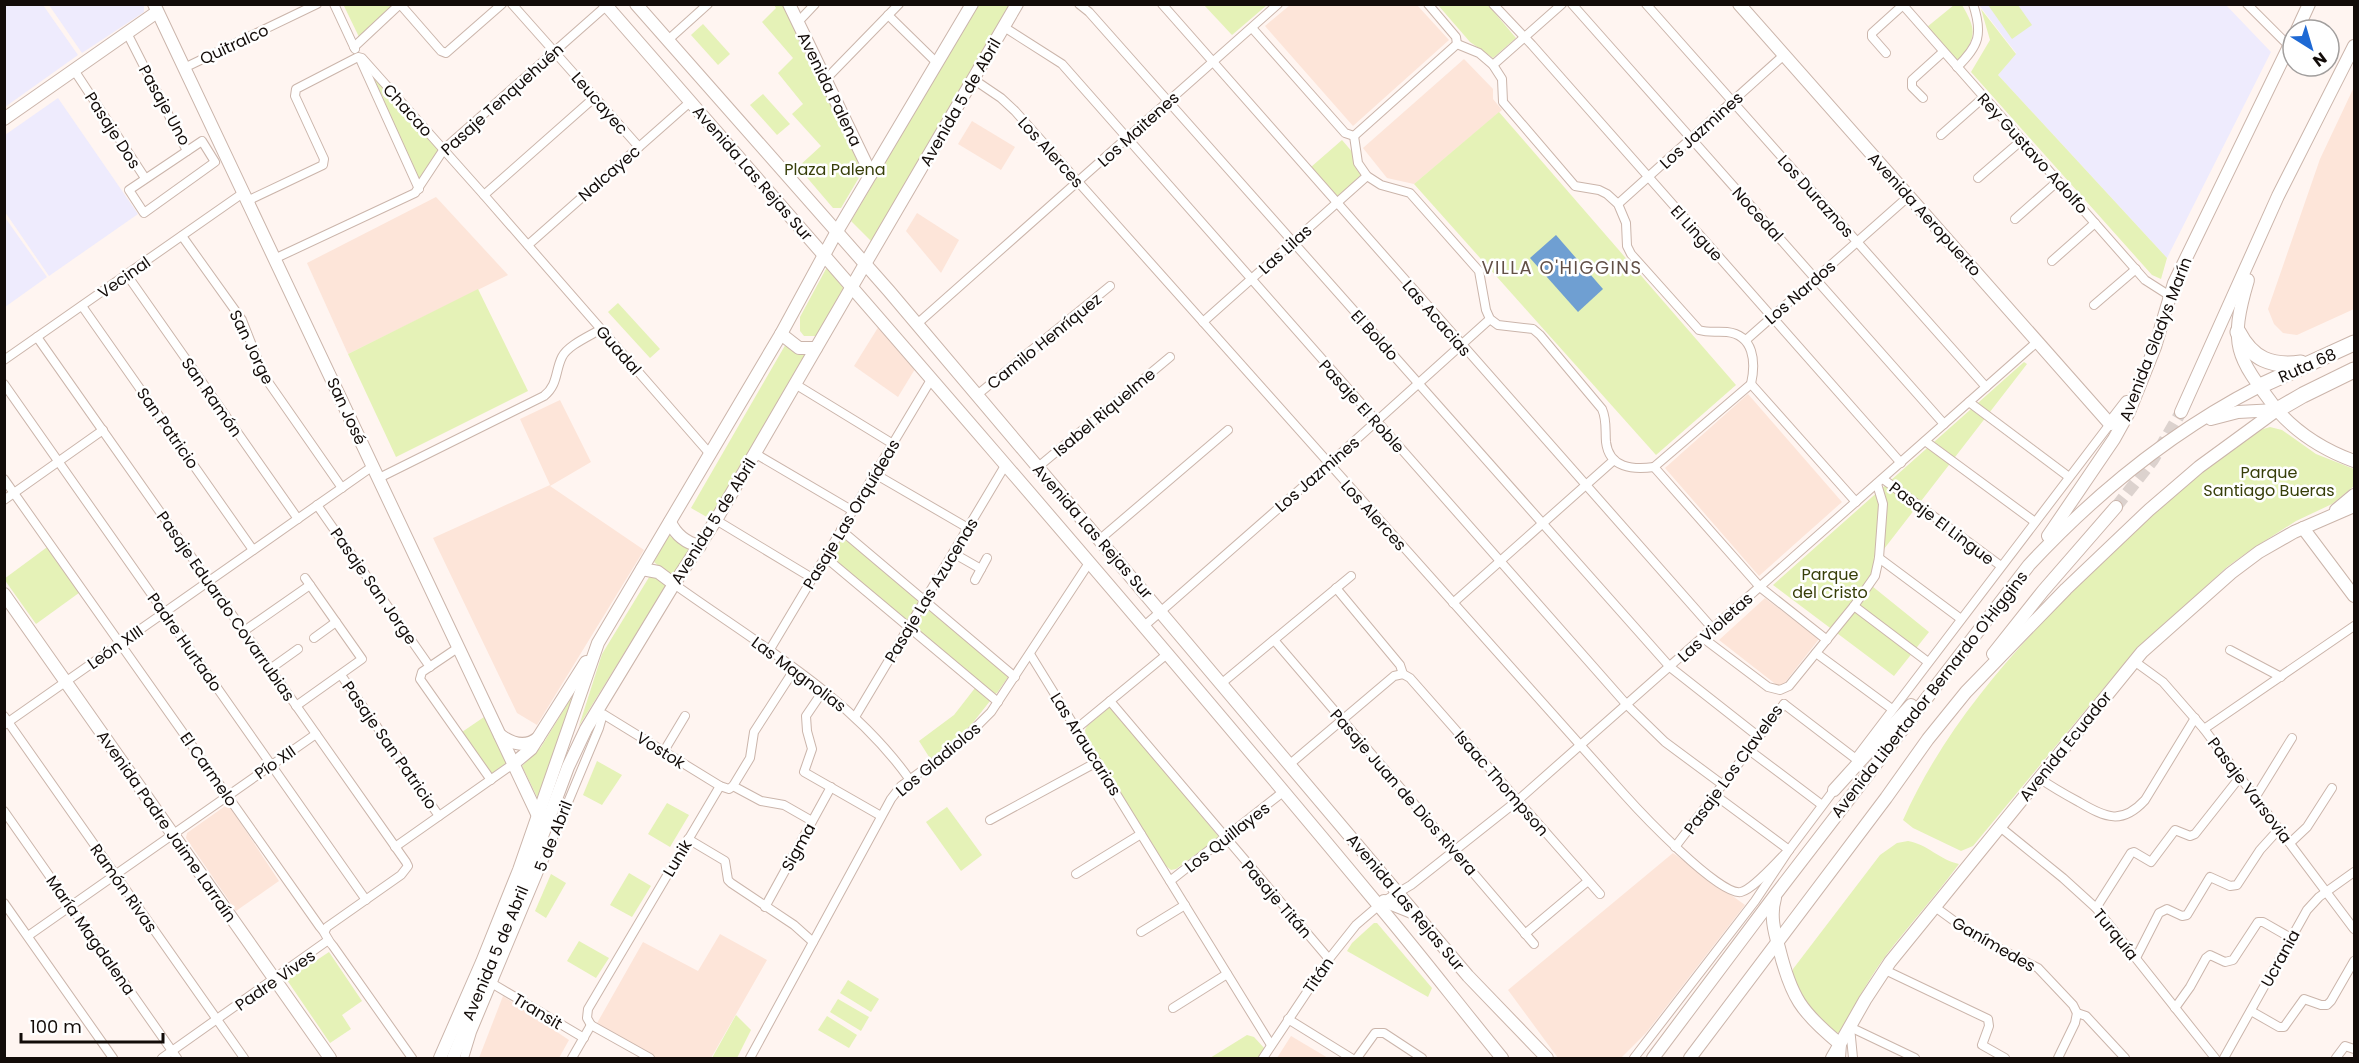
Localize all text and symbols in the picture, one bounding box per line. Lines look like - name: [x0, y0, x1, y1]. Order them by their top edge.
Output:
- north arrow: [2281, 18, 2341, 78]
- street label: Quitralco: [196, 19, 272, 70]
- street label: Avenida Palena: [792, 28, 867, 150]
- street label: Avenida 5 de Abril: [914, 34, 1007, 171]
- street label: Pasaje Tenquehuén: [436, 38, 569, 161]
- text: N: [2308, 47, 2331, 72]
- street label: Pasaje Uno: [133, 61, 196, 150]
- street label: Leucayec: [566, 67, 633, 140]
- street label: Chacao: [378, 79, 438, 142]
- street label: Pasaje Dos: [79, 87, 146, 173]
- street label: Los Maitenes: [1093, 87, 1184, 172]
- street label: Los Jazmines: [1655, 87, 1748, 174]
- street label: Rey Gustavo Adolfo: [1972, 88, 2093, 219]
- street label: Avenida Las Rejas Sur: [687, 101, 818, 246]
- street label: Los Alerces: [1013, 112, 1089, 193]
- street label: Nalcayec: [573, 140, 645, 207]
- street label: Avenida Aeropuerto: [1863, 147, 1987, 281]
- street label: Los Duraznos: [1772, 150, 1859, 243]
- park label: Plaza Palena: [784, 158, 886, 181]
- street label: Nocedal: [1727, 182, 1788, 247]
- street label: El Lingue: [1665, 200, 1728, 267]
- street label: Las Lilas: [1254, 219, 1317, 279]
- street label: Vecinal: [93, 251, 155, 304]
- street label: Avenida Gladys Marín: [2114, 254, 2197, 425]
- district label: VILLA O'HIGGINS: [1481, 255, 1643, 280]
- street label: Los Nardos: [1760, 255, 1841, 330]
- street label: Las Acacias: [1397, 275, 1476, 362]
- street label: Camilo Henríquez: [982, 288, 1107, 395]
- street label: El Boldo: [1346, 305, 1404, 366]
- street label: San Jorge: [224, 306, 279, 388]
- street label: Guadal: [591, 320, 647, 380]
- street label: Ruta 68: [2275, 343, 2340, 388]
- street label: San Ramón: [176, 353, 247, 442]
- street label: Pasaje El Roble: [1313, 355, 1410, 458]
- street label: Isabel Riquelme: [1048, 363, 1160, 462]
- street label: San José: [321, 374, 372, 449]
- street label: San Patricio: [131, 383, 204, 474]
- street label: Los Jazmines: [1270, 431, 1365, 518]
- street label: Pasaje Las Orquídeas: [797, 435, 905, 594]
- street label: Avenida 5 de Abril: [665, 454, 761, 589]
- street label: Avenida Las Rejas Sur: [1027, 459, 1158, 604]
- park label: Parque Santiago Bueras: [2203, 461, 2335, 502]
- street label: Los Alerces: [1336, 475, 1412, 556]
- street label: Pasaje El Lingue: [1885, 476, 1999, 571]
- street label: Pasaje Eduardo Covarrubias: [151, 507, 300, 706]
- street label: Pasaje Las Azucenas: [879, 514, 984, 667]
- street label: Pasaje San Jorge: [325, 523, 423, 649]
- park label: Parque del Cristo: [1792, 563, 1868, 604]
- street label: Avenida Libertador Bernardo O'Higgins: [1826, 566, 2033, 823]
- street label: Las Violetas: [1673, 587, 1758, 667]
- street label: Padre Hurtado: [142, 588, 227, 696]
- street label: León XIII: [83, 620, 148, 675]
- street label: Las Magnolias: [747, 631, 851, 718]
- street label: Pasaje San Patricio: [337, 677, 443, 814]
- street label: Avenida Ecuador: [2014, 686, 2117, 806]
- street label: Las Araucarias: [1045, 688, 1127, 800]
- street label: Pasaje Los Claveles: [1678, 700, 1788, 839]
- street label: Pasaje Juan de Dios Rivera: [1325, 704, 1482, 881]
- street label: Los Gladiolos: [891, 717, 986, 802]
- street label: Avenida Padre Jaime Larraín: [91, 726, 242, 927]
- street label: Vostok: [632, 726, 690, 775]
- street label: Isaac Thompson: [1449, 726, 1554, 841]
- street label: El Carmelo: [174, 727, 243, 811]
- street label: Pasaje Varsovia: [2202, 733, 2297, 848]
- street label: Pío XII: [250, 740, 301, 785]
- street label: 5 de Abril: [529, 797, 578, 875]
- street label: Los Quillayes: [1180, 797, 1275, 878]
- street label: Sigma: [776, 819, 821, 875]
- street label: Avenida Las Rejas Sur: [1341, 829, 1470, 976]
- street label: Lunik: [657, 835, 698, 881]
- street label: Ramón Rivas: [84, 839, 163, 937]
- street label: Pasaje Titán: [1236, 855, 1317, 943]
- street label: María Magdalena: [41, 871, 141, 1000]
- street label: Avenida 5 de Abril: [457, 882, 534, 1024]
- street label: Turquía: [2088, 903, 2144, 965]
- street label: Ganímedes: [1948, 911, 2040, 978]
- street label: Ucrania: [2255, 925, 2306, 991]
- street label: Padre Vives: [231, 944, 320, 1017]
- street label: Titán: [1298, 953, 1339, 998]
- street label: Transit: [509, 988, 567, 1035]
- scale bar: [21, 1006, 164, 1044]
- text: 100 m: [30, 1014, 82, 1039]

